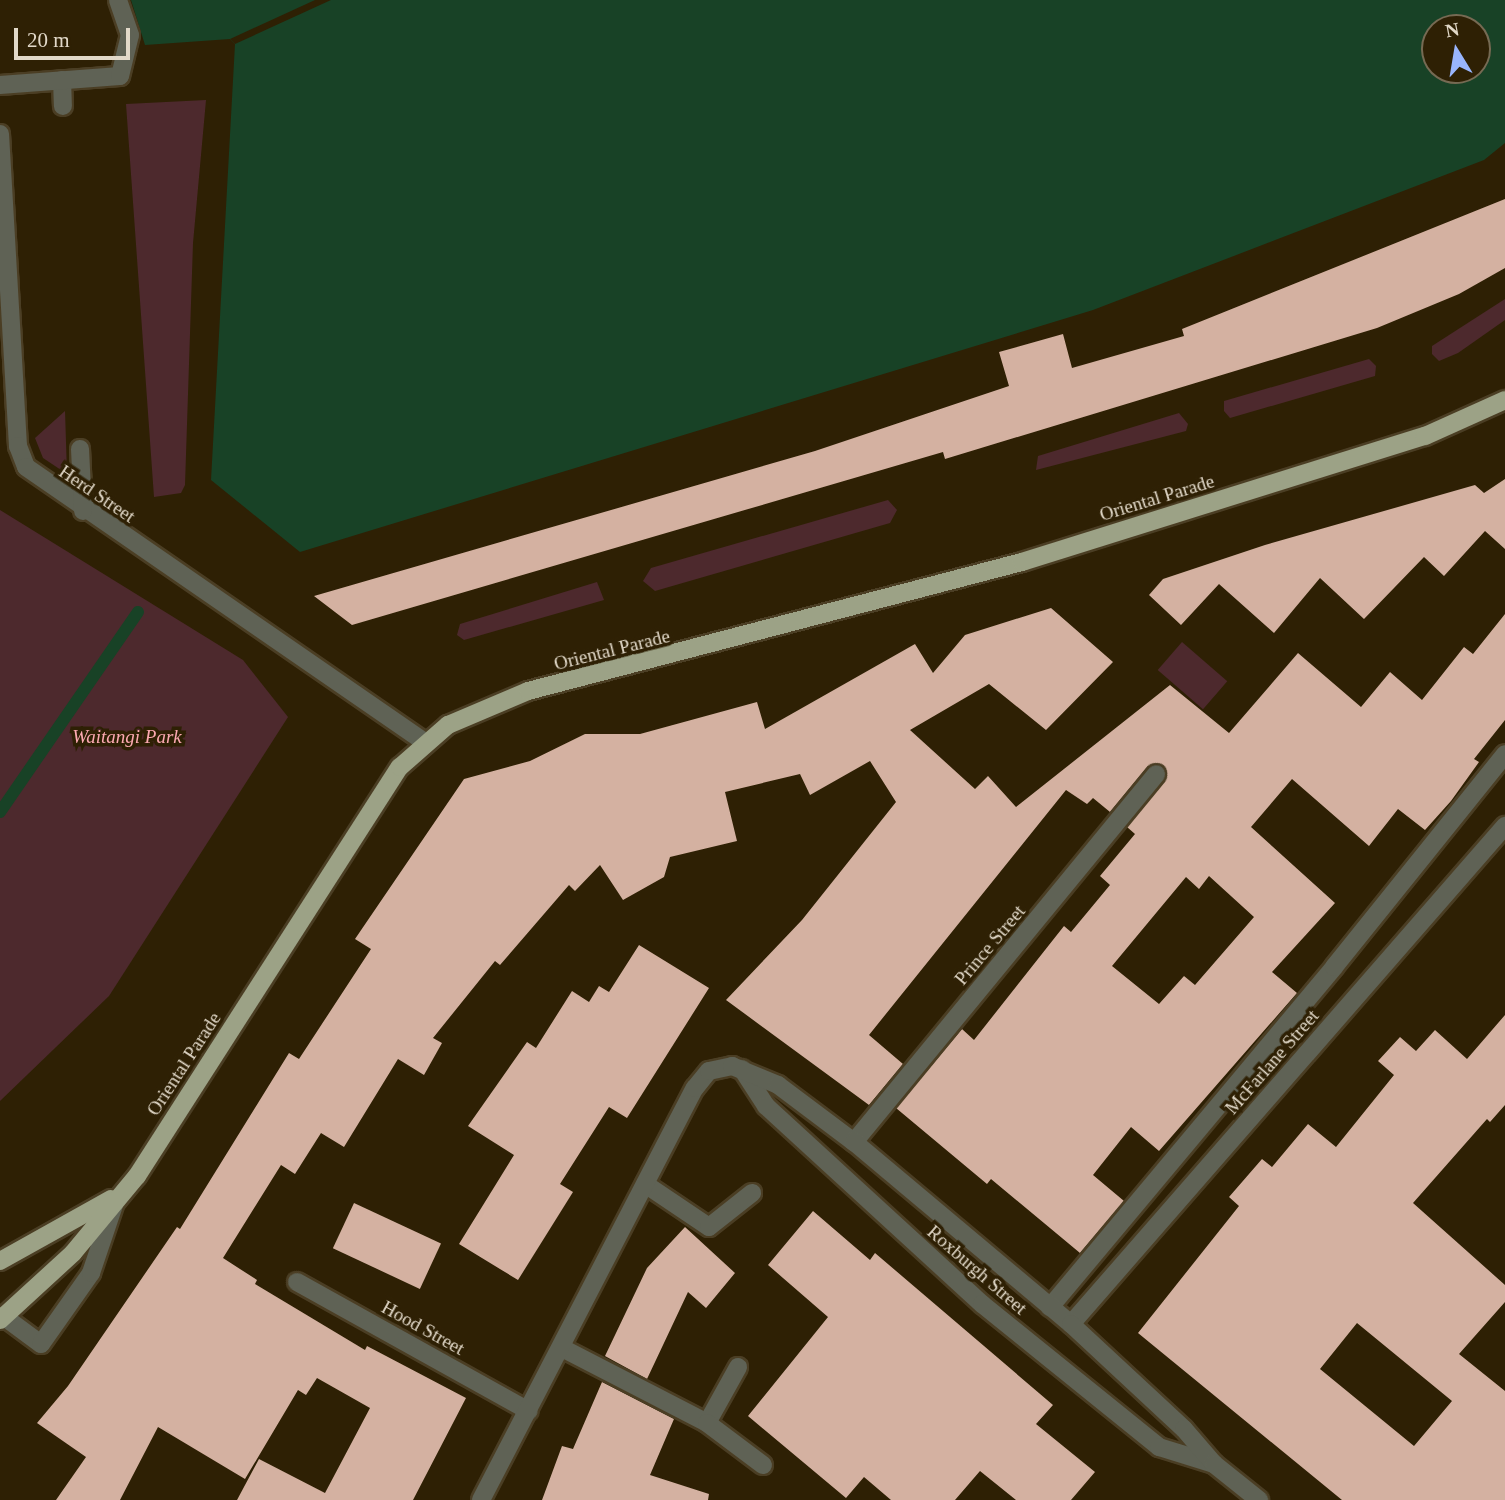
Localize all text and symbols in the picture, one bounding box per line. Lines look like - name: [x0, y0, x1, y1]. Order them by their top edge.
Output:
- scale bar: [18, 14, 133, 58]
- north arrow: [1421, 14, 1491, 84]
- text: N: [1444, 18, 1461, 41]
- text: 20 m: [27, 28, 70, 52]
- street label: Herd Street: [55, 460, 139, 528]
- street label: Oriental Parade: [1097, 470, 1217, 526]
- street label: Oriental Parade: [552, 625, 672, 675]
- park label: Waitangi Park: [72, 726, 182, 748]
- street label: Prince Street: [950, 900, 1030, 990]
- street label: McFarlane Street: [1220, 1005, 1324, 1119]
- street label: Oriental Parade: [142, 1008, 226, 1120]
- street label: Roxburgh Street: [922, 1220, 1032, 1320]
- street label: Hood Street: [378, 1296, 468, 1360]

